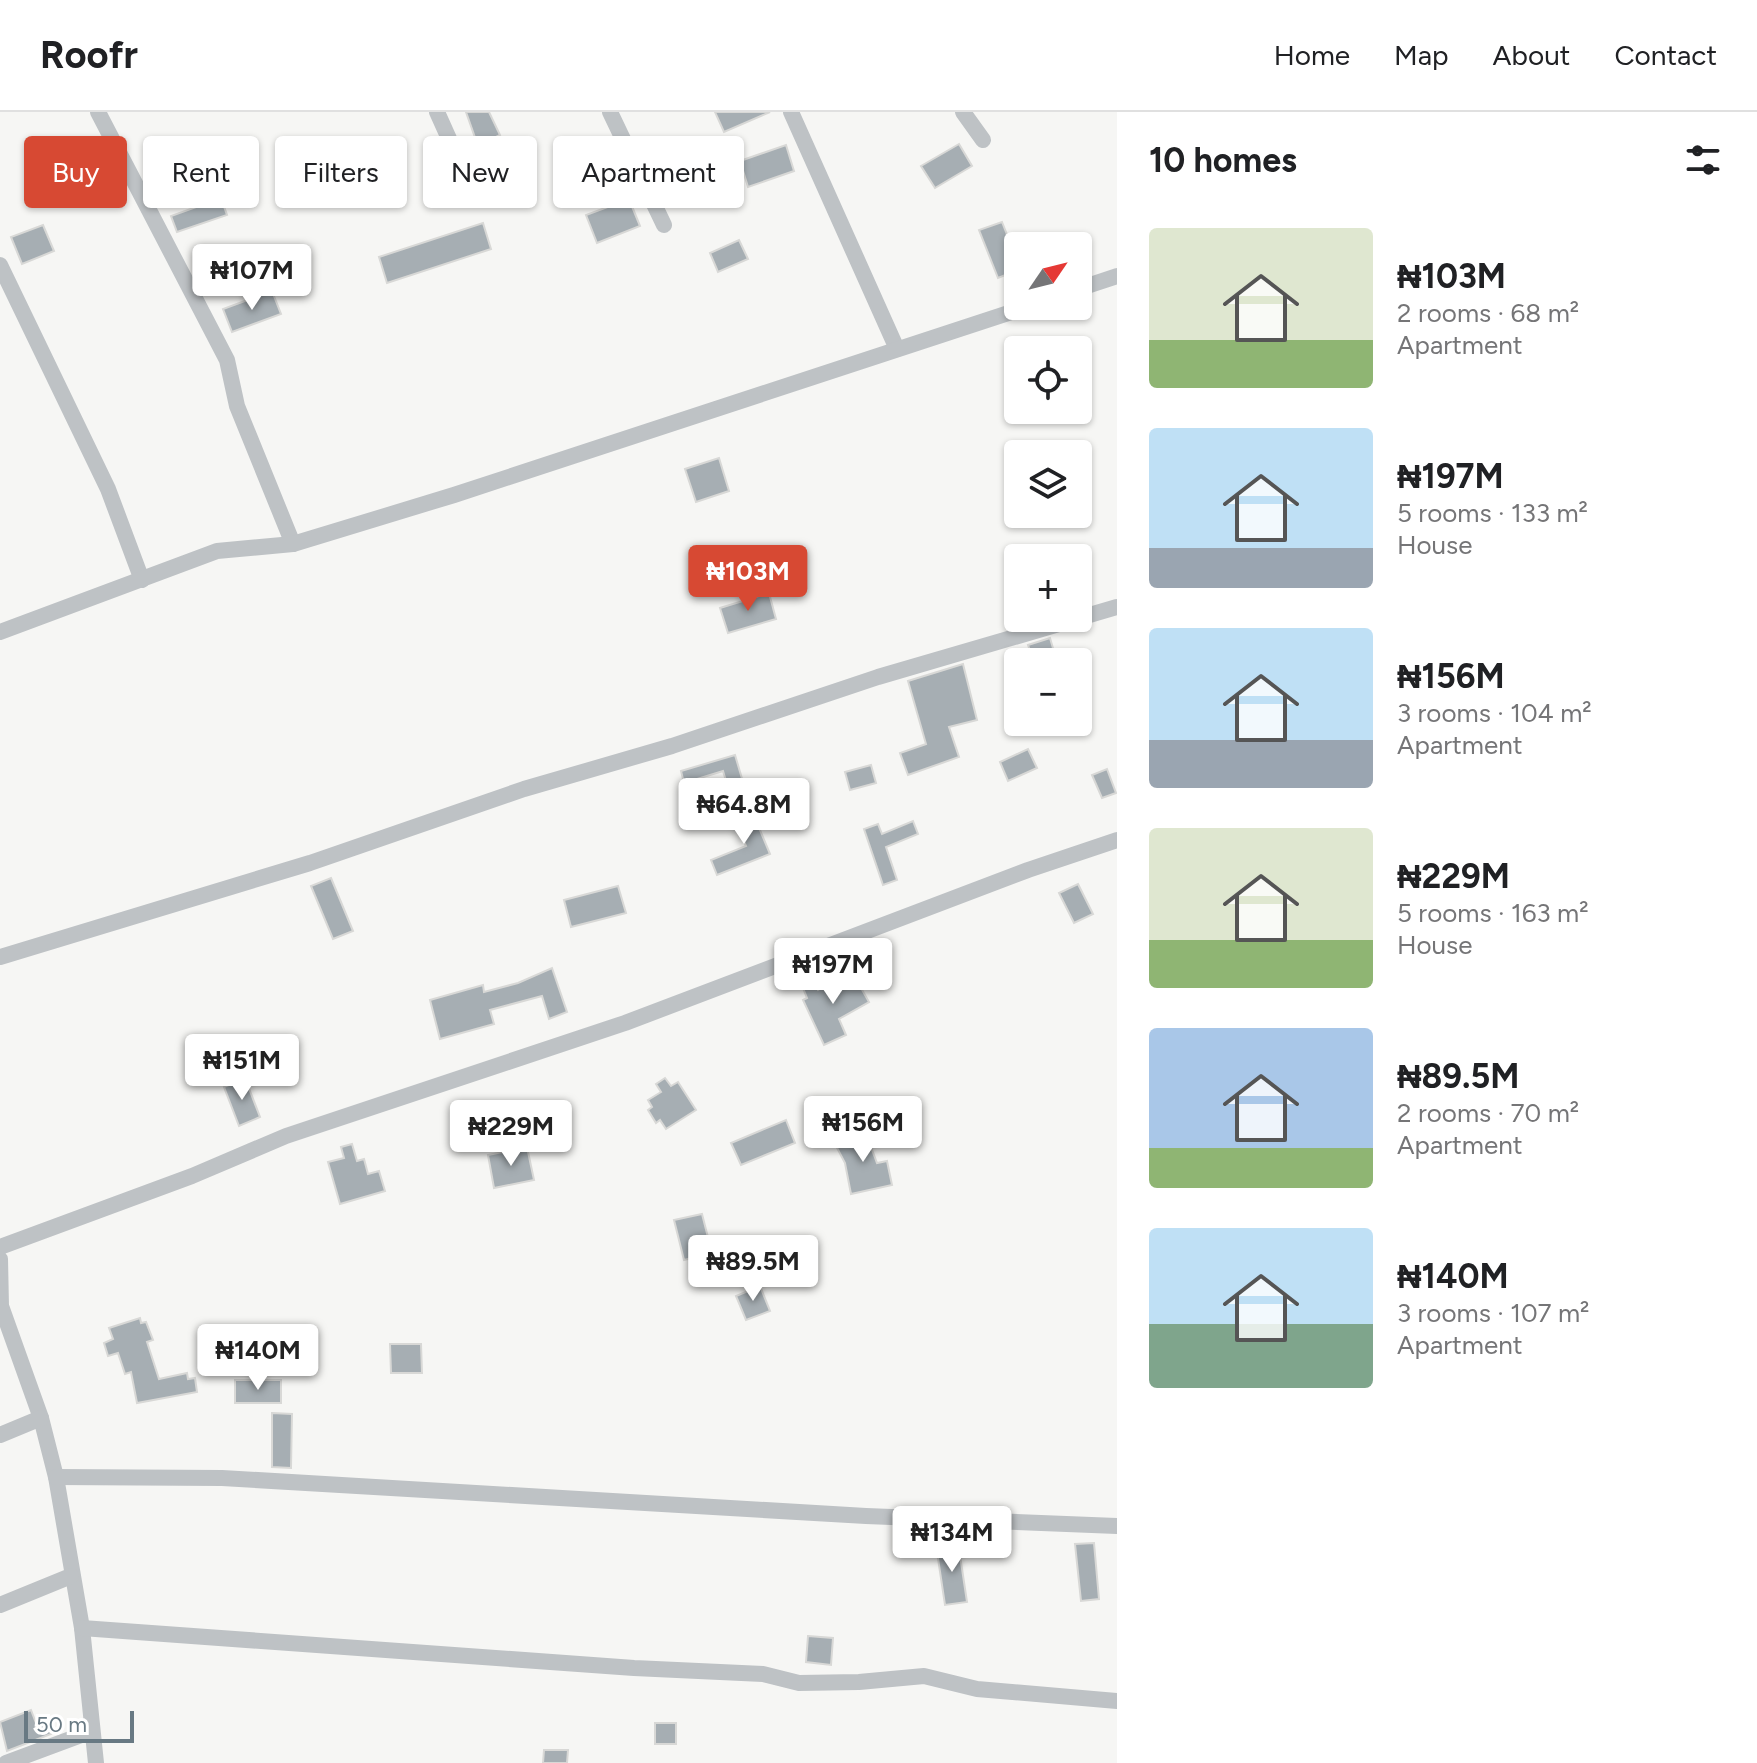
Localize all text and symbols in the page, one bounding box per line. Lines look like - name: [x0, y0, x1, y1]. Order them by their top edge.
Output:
- text: Roofr: [40, 32, 138, 78]
- text: Home: [1274, 38, 1350, 72]
- text: Map: [1394, 38, 1449, 72]
- text: About: [1493, 38, 1570, 72]
- text: Contact: [1614, 38, 1717, 72]
- chip: Buy: [24, 136, 127, 208]
- chip: Rent: [143, 136, 259, 208]
- chip: Filters: [275, 136, 407, 208]
- chip: New: [423, 136, 537, 208]
- chip: Apartment: [553, 136, 744, 208]
- icon: filters: [1681, 138, 1725, 182]
- text: 10 homes: [1149, 140, 1297, 181]
- north arrow: [1004, 232, 1092, 320]
- map controls: [1004, 232, 1092, 736]
- pin: ₦107M: [196, 244, 308, 312]
- text: ₦107M: [210, 254, 294, 286]
- text: ₦103M: [1397, 256, 1506, 297]
- icon: home: [1213, 260, 1309, 356]
- text: 2 rooms · 68 m²: [1397, 297, 1579, 329]
- text: Apartment: [1397, 329, 1523, 361]
- button: locate: [1004, 336, 1092, 424]
- button: layers: [1004, 440, 1092, 528]
- text: ₦197M: [1397, 456, 1504, 497]
- icon: home: [1213, 460, 1309, 556]
- text: 5 rooms · 133 m²: [1397, 497, 1588, 529]
- text: House: [1397, 529, 1472, 561]
- button: +: [1004, 544, 1092, 632]
- pin: ₦103M: [692, 545, 804, 613]
- text: ₦103M: [706, 555, 790, 587]
- button: −: [1004, 648, 1092, 736]
- text: ₦156M: [1397, 656, 1505, 697]
- icon: home: [1213, 660, 1309, 756]
- text: 3 rooms · 104 m²: [1397, 697, 1592, 729]
- text: Apartment: [1397, 729, 1523, 761]
- pin: ₦64.8M: [679, 778, 809, 846]
- text: ₦64.8M: [697, 788, 791, 820]
- text: ₦229M: [1397, 856, 1510, 897]
- icon: home: [1213, 860, 1309, 956]
- text: 5 rooms · 163 m²: [1397, 897, 1589, 929]
- text: House: [1397, 929, 1472, 961]
- pin: ₦197M: [777, 938, 889, 1006]
- text: ₦197M: [792, 948, 874, 980]
- pin: ₦151M: [186, 1034, 298, 1102]
- text: ₦151M: [203, 1044, 281, 1076]
- text: ₦89.5M: [1397, 1056, 1519, 1097]
- icon: home: [1213, 1060, 1309, 1156]
- pin: ₦156M: [807, 1096, 919, 1164]
- text: 2 rooms · 70 m²: [1397, 1097, 1579, 1129]
- pin: ₦229M: [455, 1100, 567, 1168]
- text: ₦156M: [822, 1106, 904, 1138]
- text: ₦229M: [468, 1110, 554, 1142]
- text: Apartment: [1397, 1129, 1523, 1161]
- pin: ₦89.5M: [688, 1235, 818, 1303]
- text: ₦89.5M: [706, 1245, 800, 1277]
- text: ₦140M: [1397, 1256, 1509, 1297]
- icon: home: [1213, 1260, 1309, 1356]
- text: 3 rooms · 107 m²: [1397, 1297, 1590, 1329]
- pin: ₦140M: [202, 1324, 314, 1392]
- text: Apartment: [1397, 1329, 1523, 1361]
- text: ₦140M: [215, 1334, 301, 1366]
- pin: ₦134M: [896, 1506, 1008, 1574]
- text: ₦134M: [911, 1516, 993, 1548]
- scale bar: [24, 1707, 134, 1743]
- text: 50 m: [36, 1711, 87, 1738]

